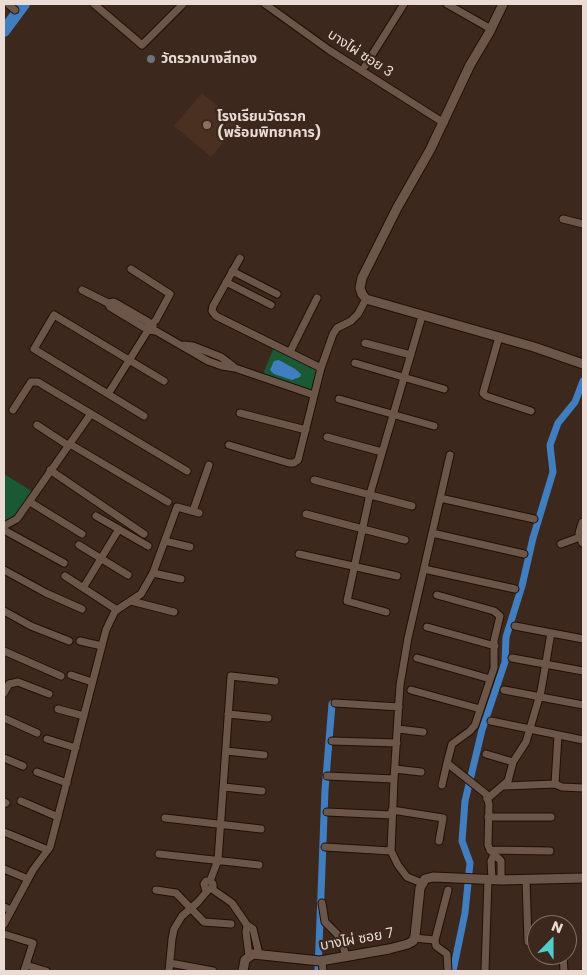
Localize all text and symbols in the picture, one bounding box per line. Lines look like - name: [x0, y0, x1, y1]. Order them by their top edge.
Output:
- street label: บางไผ่ ซอย 3: [324, 27, 396, 81]
- place label: วัดรวกบางสีทอง: [161, 51, 257, 67]
- marker: วัดรวกบางสีทอง: [145, 53, 157, 65]
- place label: โรงเรียนวัดรวก (พร้อมพิทยาคาร): [217, 109, 322, 142]
- marker: โรงเรียนวัดรวก (พร้อมพิทยาคาร): [201, 119, 213, 131]
- north arrow: [527, 915, 577, 965]
- text: N: [549, 916, 566, 938]
- street label: บางไผ่ ซอย 7: [319, 925, 395, 955]

